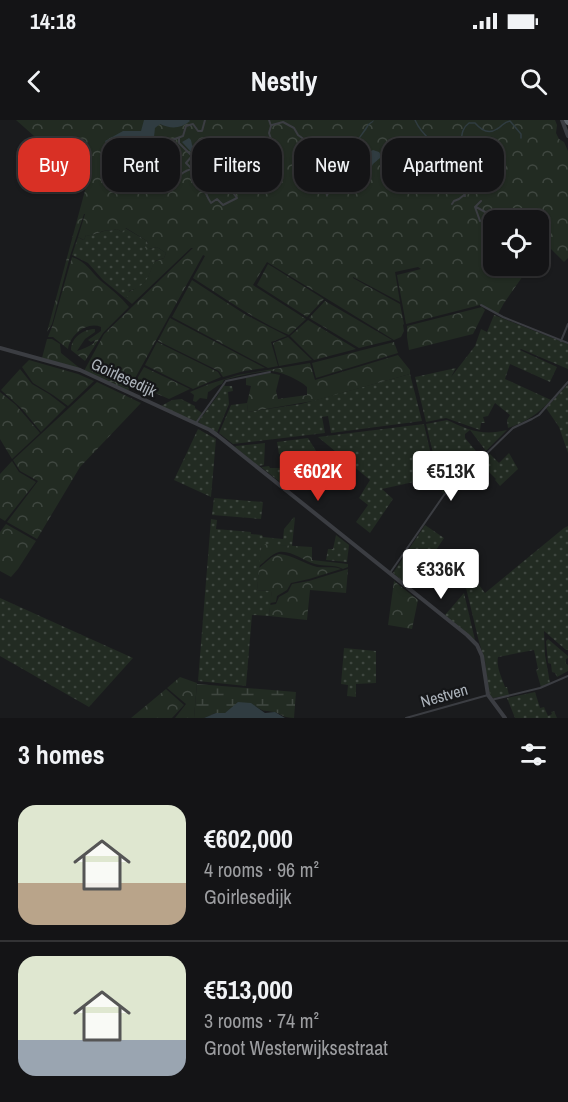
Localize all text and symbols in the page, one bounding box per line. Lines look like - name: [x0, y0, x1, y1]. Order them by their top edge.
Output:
- text: 14:18: [30, 6, 76, 36]
- text: Nestly: [251, 63, 317, 99]
- icon: back: [18, 65, 51, 98]
- icon: search: [517, 65, 550, 98]
- chip: Buy: [18, 138, 90, 192]
- chip: Rent: [102, 138, 180, 192]
- chip: Filters: [192, 138, 282, 192]
- chip: New: [294, 138, 370, 192]
- chip: Apartment: [382, 138, 504, 192]
- map controls: [483, 210, 549, 276]
- button: locate: [483, 210, 549, 276]
- street label: Goirlesedijk: [88, 352, 161, 402]
- pin: €602K: [276, 451, 360, 502]
- pin: €513K: [409, 451, 493, 502]
- text: €602K: [294, 457, 342, 484]
- text: €513K: [427, 457, 475, 484]
- pin: €336K: [399, 549, 483, 600]
- text: €336K: [417, 555, 465, 582]
- street label: Nestven: [418, 678, 470, 712]
- text: 3 homes: [18, 737, 105, 772]
- icon: filters: [517, 738, 550, 771]
- text: €602,000: [204, 821, 293, 856]
- icon: home: [66, 829, 138, 901]
- text: 4 rooms · 96 m²: [204, 856, 319, 883]
- text: Goirlesedijk: [204, 883, 292, 910]
- text: €513,000: [204, 972, 293, 1007]
- icon: home: [66, 980, 138, 1052]
- text: 3 rooms · 74 m²: [204, 1007, 319, 1034]
- text: Groot Westerwijksestraat: [204, 1034, 388, 1061]

